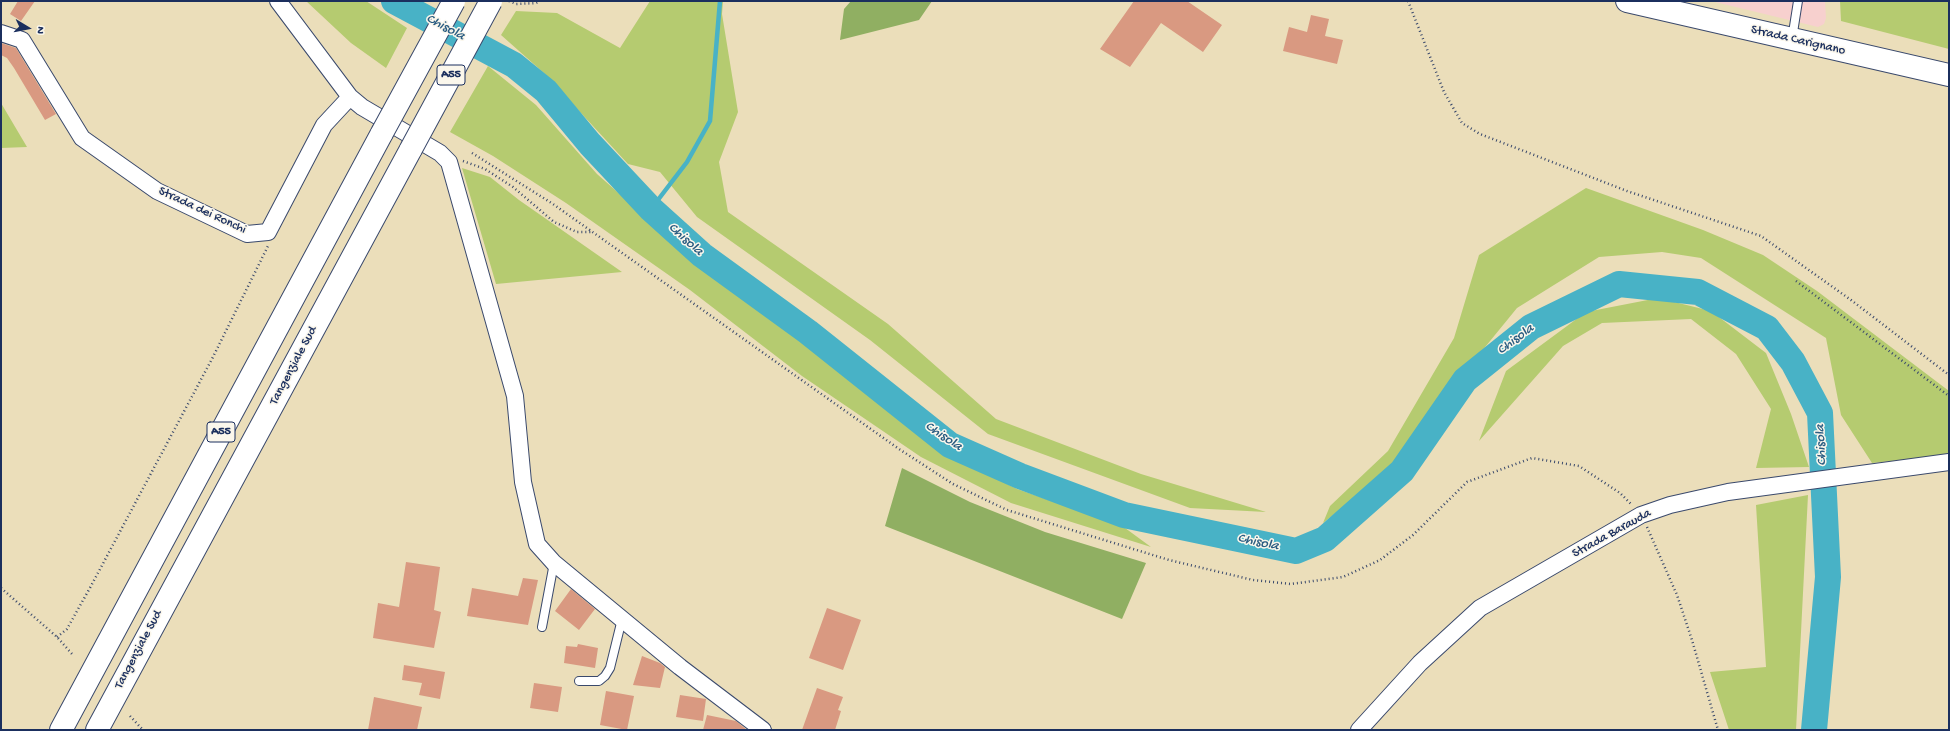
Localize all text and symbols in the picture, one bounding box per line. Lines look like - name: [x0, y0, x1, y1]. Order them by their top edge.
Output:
- north arrow: [8, 8, 48, 48]
- water label: Chisola: [423, 11, 467, 45]
- street label: Strada Carignano: [1749, 23, 1847, 59]
- text: N: [33, 26, 46, 35]
- road number: A55: [437, 65, 465, 85]
- street label: Strada dei Ronchi: [156, 184, 248, 238]
- water label: Chisola: [664, 220, 706, 260]
- water label: Chisola: [1494, 321, 1538, 359]
- street label: Tangenziale Sud: [267, 324, 321, 408]
- water label: Chisola: [921, 418, 965, 456]
- road number: A55: [207, 422, 235, 442]
- water label: Chisola: [1813, 424, 1831, 466]
- street label: Strada Barauda: [1570, 506, 1654, 562]
- water label: Chisola: [1236, 530, 1280, 556]
- street label: Tangenziale Sud: [112, 608, 166, 692]

